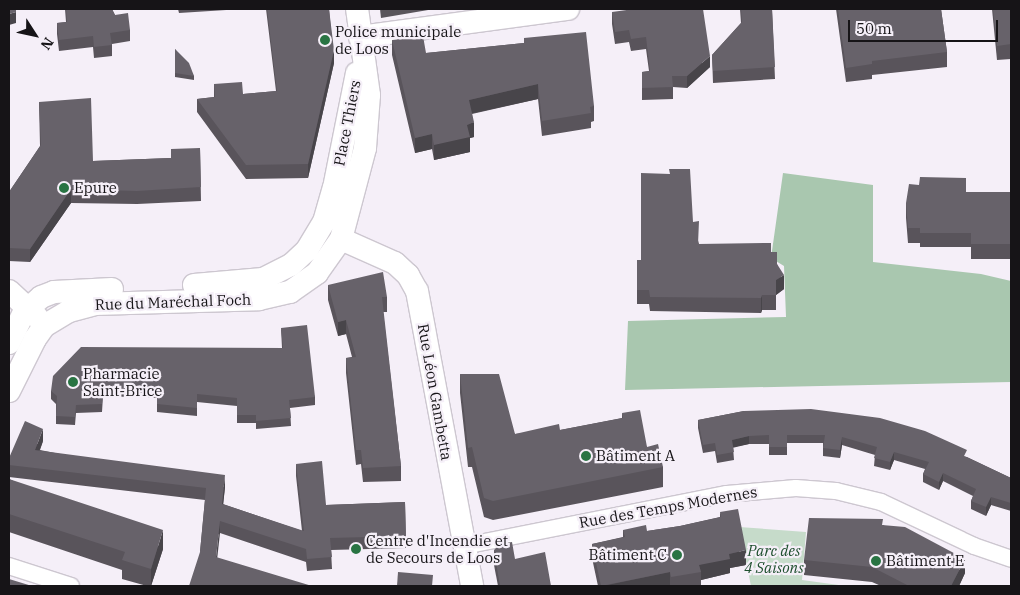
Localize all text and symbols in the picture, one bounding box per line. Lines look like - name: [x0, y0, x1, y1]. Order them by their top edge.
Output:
- north arrow: [10, 10, 60, 60]
- scale bar: [850, 10, 1000, 42]
- text: 50 m: [856, 19, 892, 38]
- place label: Police municipale de Loos: [335, 22, 461, 57]
- text: N: [37, 34, 58, 53]
- marker: Police municipale de Loos: [319, 34, 331, 46]
- street label: Place Thiers: [330, 79, 364, 167]
- place label: Epure: [74, 179, 117, 197]
- marker: Epure: [58, 182, 70, 194]
- street label: Rue du Maréchal Foch: [95, 290, 251, 314]
- street label: Rue Léon Gambetta: [414, 322, 456, 462]
- place label: Pharmacie Saint-Brice: [83, 364, 162, 399]
- marker: Pharmacie Saint-Brice: [67, 376, 79, 388]
- place label: Bâtiment A: [596, 447, 675, 465]
- marker: Bâtiment A: [580, 450, 592, 462]
- street label: Rue des Temps Modernes: [577, 482, 759, 532]
- place label: Centre d'Incendie et de Secours de Loos: [366, 531, 508, 566]
- park label: Parc des 4 Saisons: [744, 541, 804, 576]
- marker: Centre d'Incendie et de Secours de Loos: [350, 543, 362, 555]
- place label: Bâtiment C: [588, 546, 667, 564]
- marker: Bâtiment C: [671, 549, 683, 561]
- place label: Bâtiment E: [886, 552, 964, 570]
- marker: Bâtiment E: [870, 555, 882, 567]

